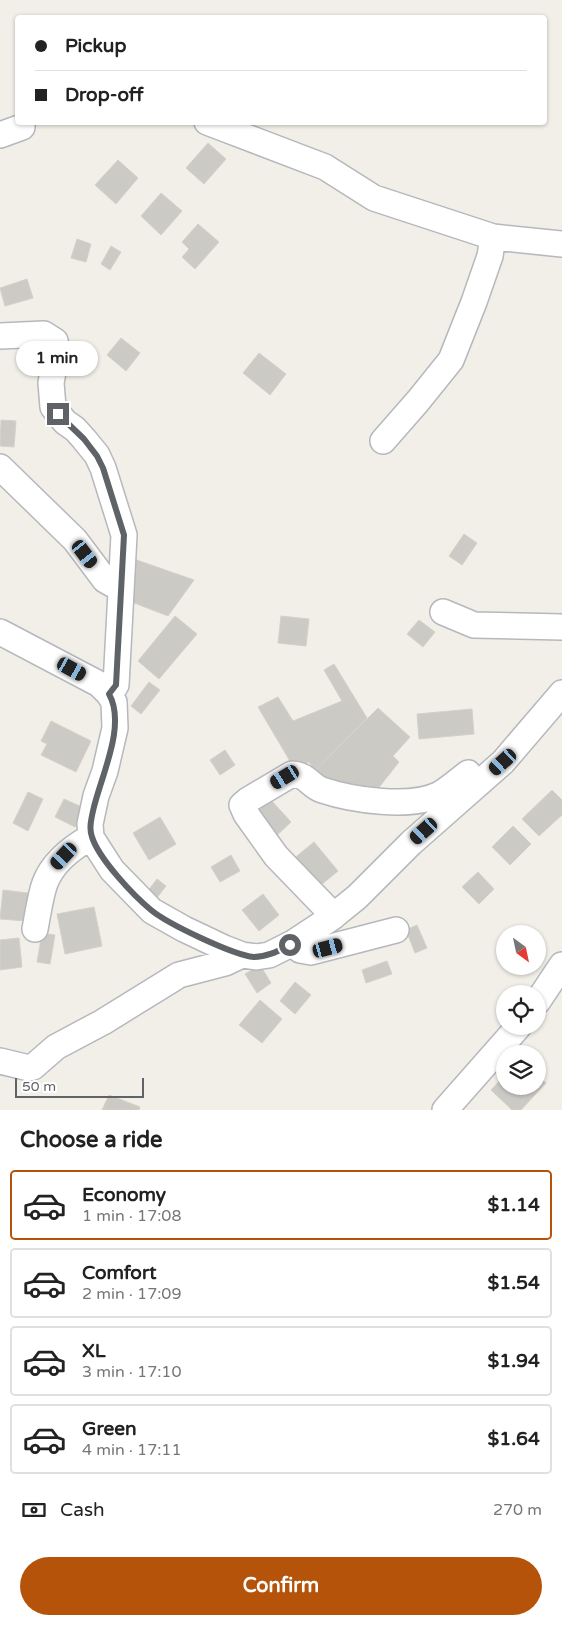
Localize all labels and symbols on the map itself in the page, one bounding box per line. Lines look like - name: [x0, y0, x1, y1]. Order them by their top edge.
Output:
- callout: 1 min: [17, 342, 99, 376]
- route end: [47, 403, 69, 425]
- car: [69, 538, 100, 570]
- car: [55, 655, 88, 683]
- car: [486, 746, 519, 778]
- car: [268, 763, 301, 791]
- car: [407, 815, 440, 847]
- car: [48, 840, 79, 872]
- north arrow: [496, 925, 546, 975]
- route start: [279, 934, 301, 956]
- car: [311, 937, 344, 959]
- scale bar: [15, 1075, 144, 1098]

